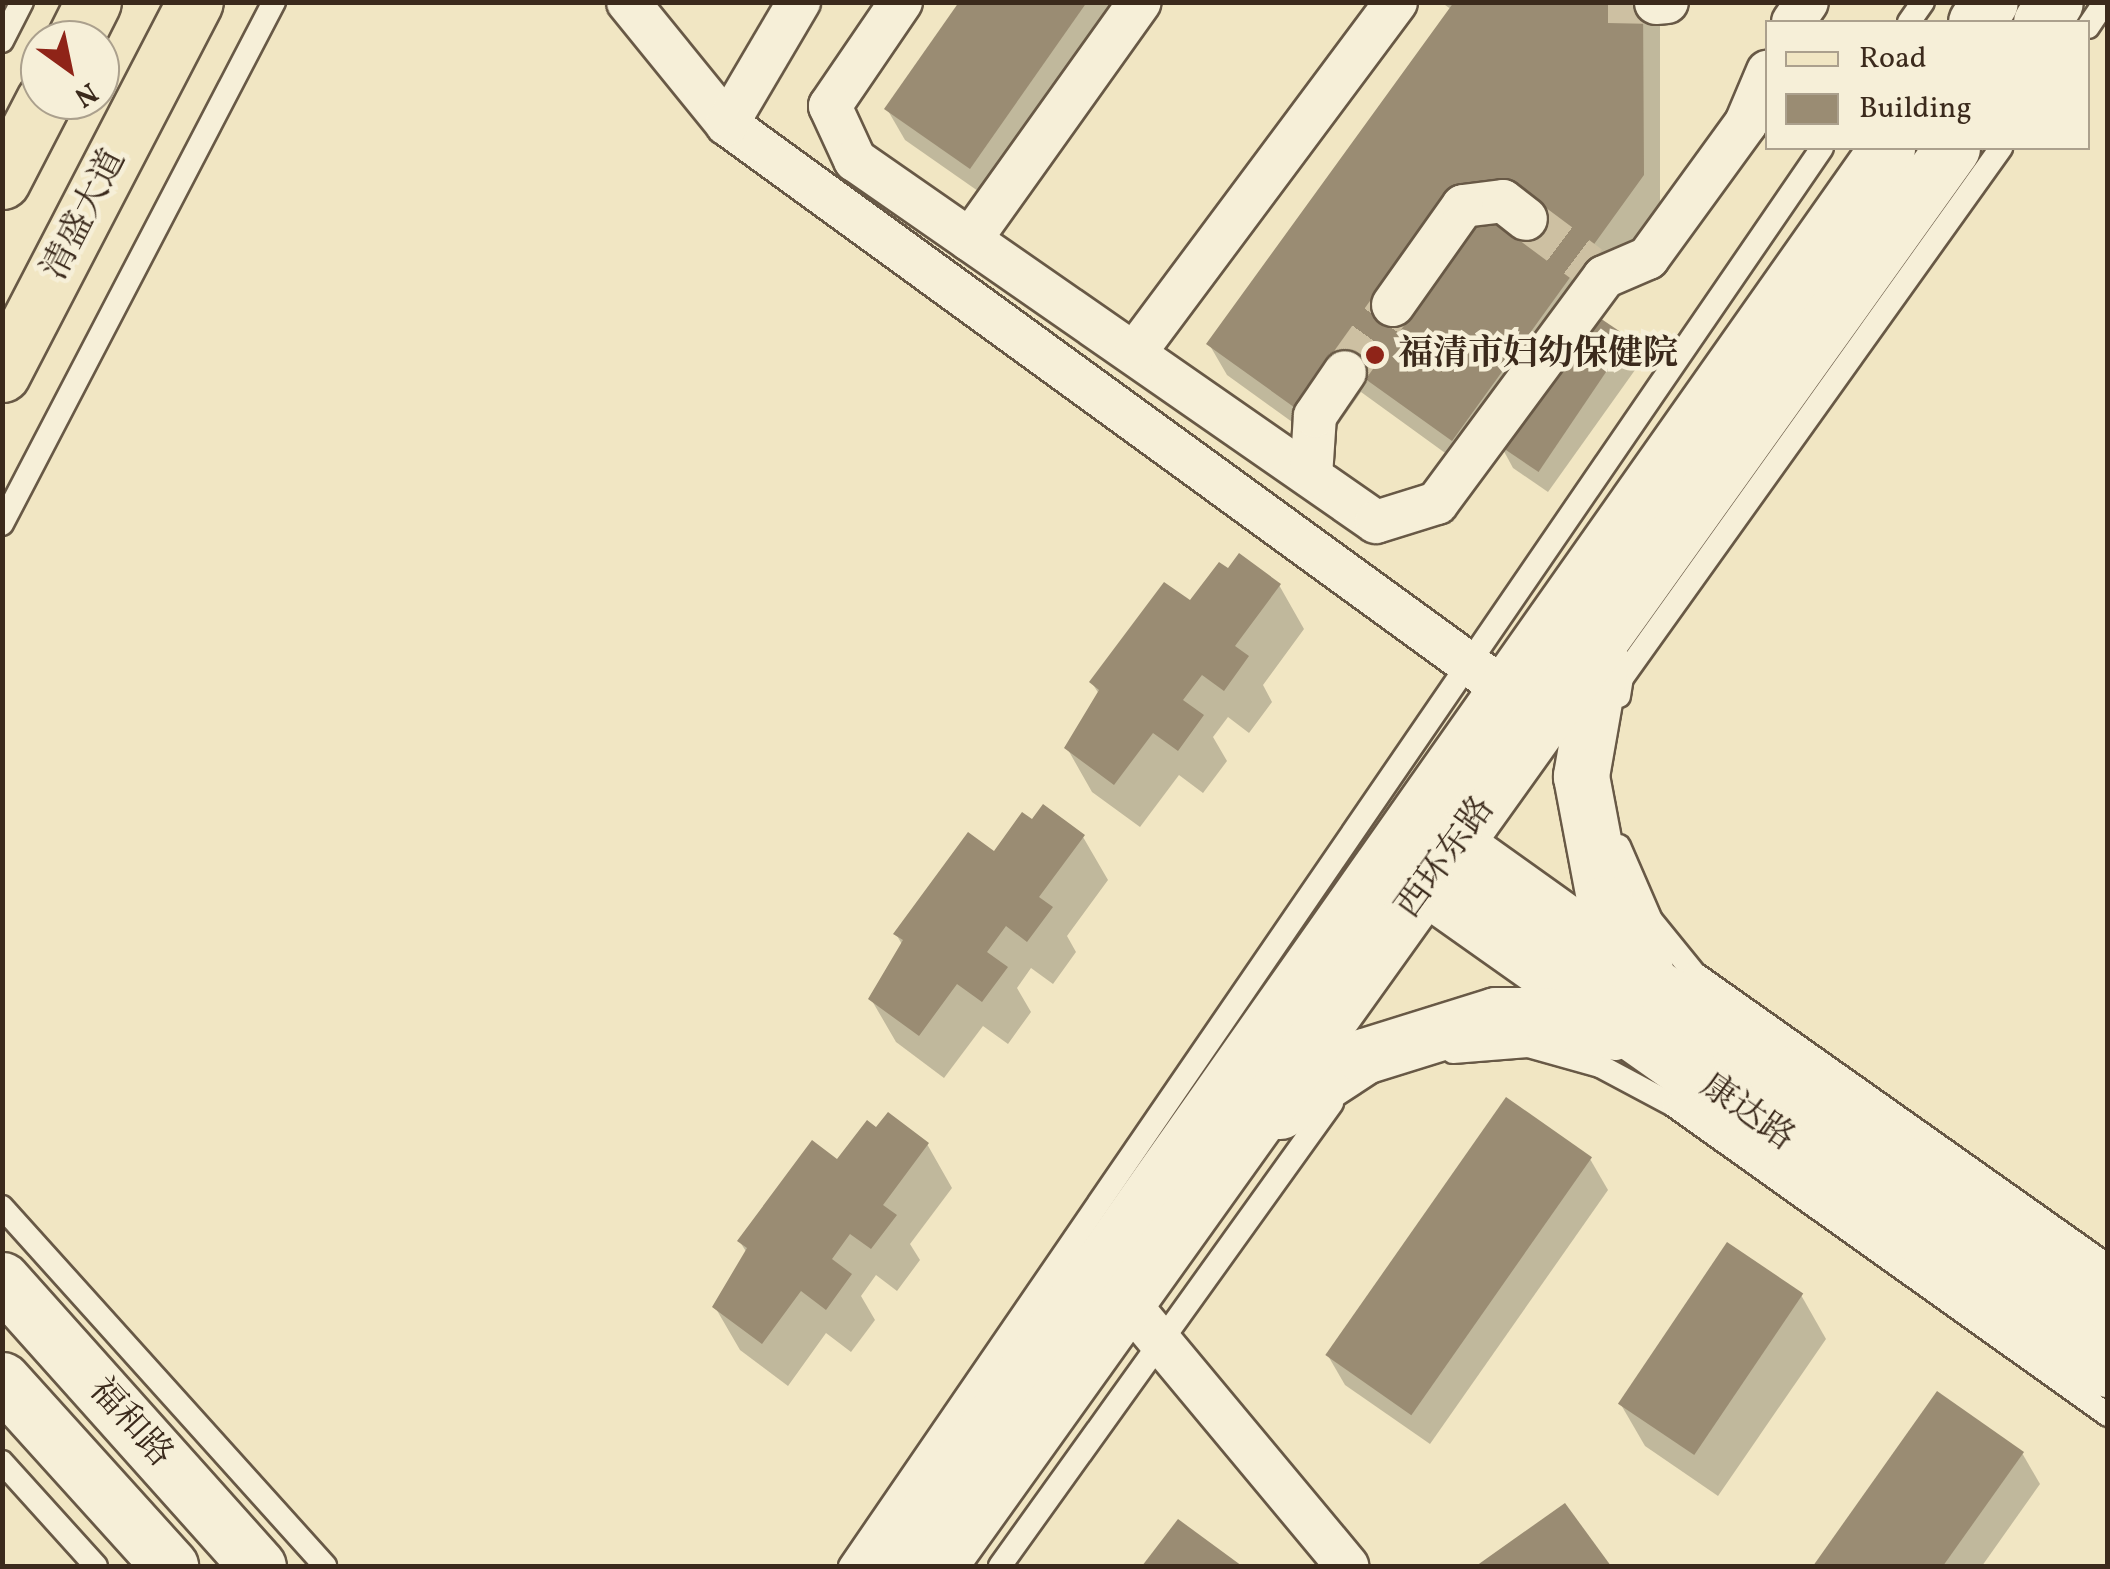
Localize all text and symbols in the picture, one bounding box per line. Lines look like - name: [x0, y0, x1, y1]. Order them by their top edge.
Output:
- north arrow: [20, 20, 120, 120]
- legend: [1765, 20, 2090, 150]
- text: Road: [1859, 38, 1927, 80]
- text: N: [66, 72, 105, 116]
- text: Building: [1859, 88, 1972, 130]
- street label: 清盛大道: [35, 143, 135, 287]
- place label: 福清市妇幼保健院: [1398, 334, 1678, 376]
- marker: 福清市妇幼保健院: [1362, 342, 1388, 368]
- street label: 西环东路: [1388, 789, 1504, 927]
- street label: 康达路: [1692, 1066, 1802, 1160]
- street label: 福和路: [79, 1370, 181, 1476]

